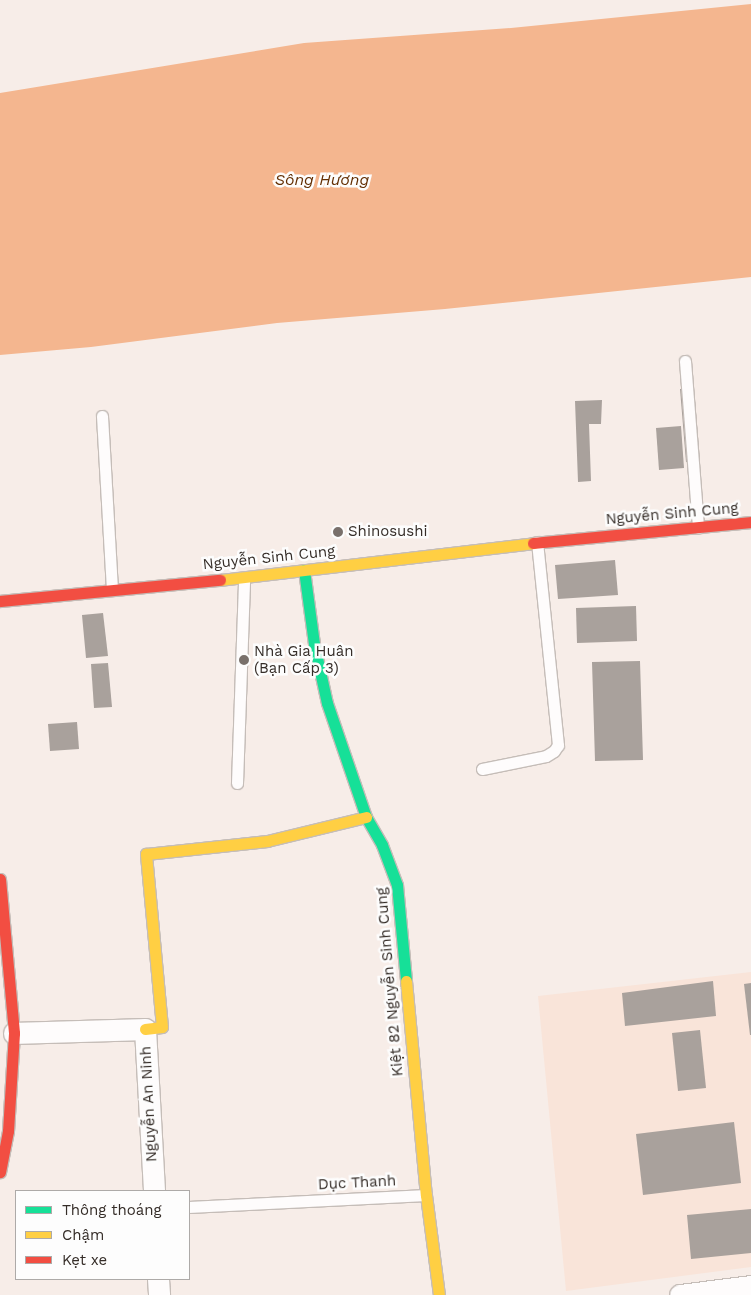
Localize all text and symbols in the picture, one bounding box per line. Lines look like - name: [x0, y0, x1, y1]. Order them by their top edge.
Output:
- water label: Sông Hương: [275, 170, 369, 190]
- street label: Nguyễn Sinh Cung: [605, 499, 739, 529]
- place label: Shinosushi: [348, 523, 428, 541]
- marker: Shinosushi: [332, 526, 344, 538]
- street label: Nguyễn Sinh Cung: [202, 542, 336, 574]
- place label: Nhà Gia Huân (Bạn Cấp 3): [254, 642, 354, 677]
- marker: Nhà Gia Huân (Bạn Cấp 3): [238, 654, 250, 666]
- street label: Kiệt 82 Nguyễn Sinh Cung: [373, 887, 407, 1077]
- street label: Nguyễn An Ninh: [137, 1045, 161, 1163]
- street label: Dục Thanh: [317, 1172, 397, 1194]
- legend: [15, 1190, 190, 1280]
- text: Thông thoáng: [62, 1201, 161, 1219]
- text: Chậm: [62, 1226, 104, 1244]
- text: Kẹt xe: [62, 1251, 107, 1269]

